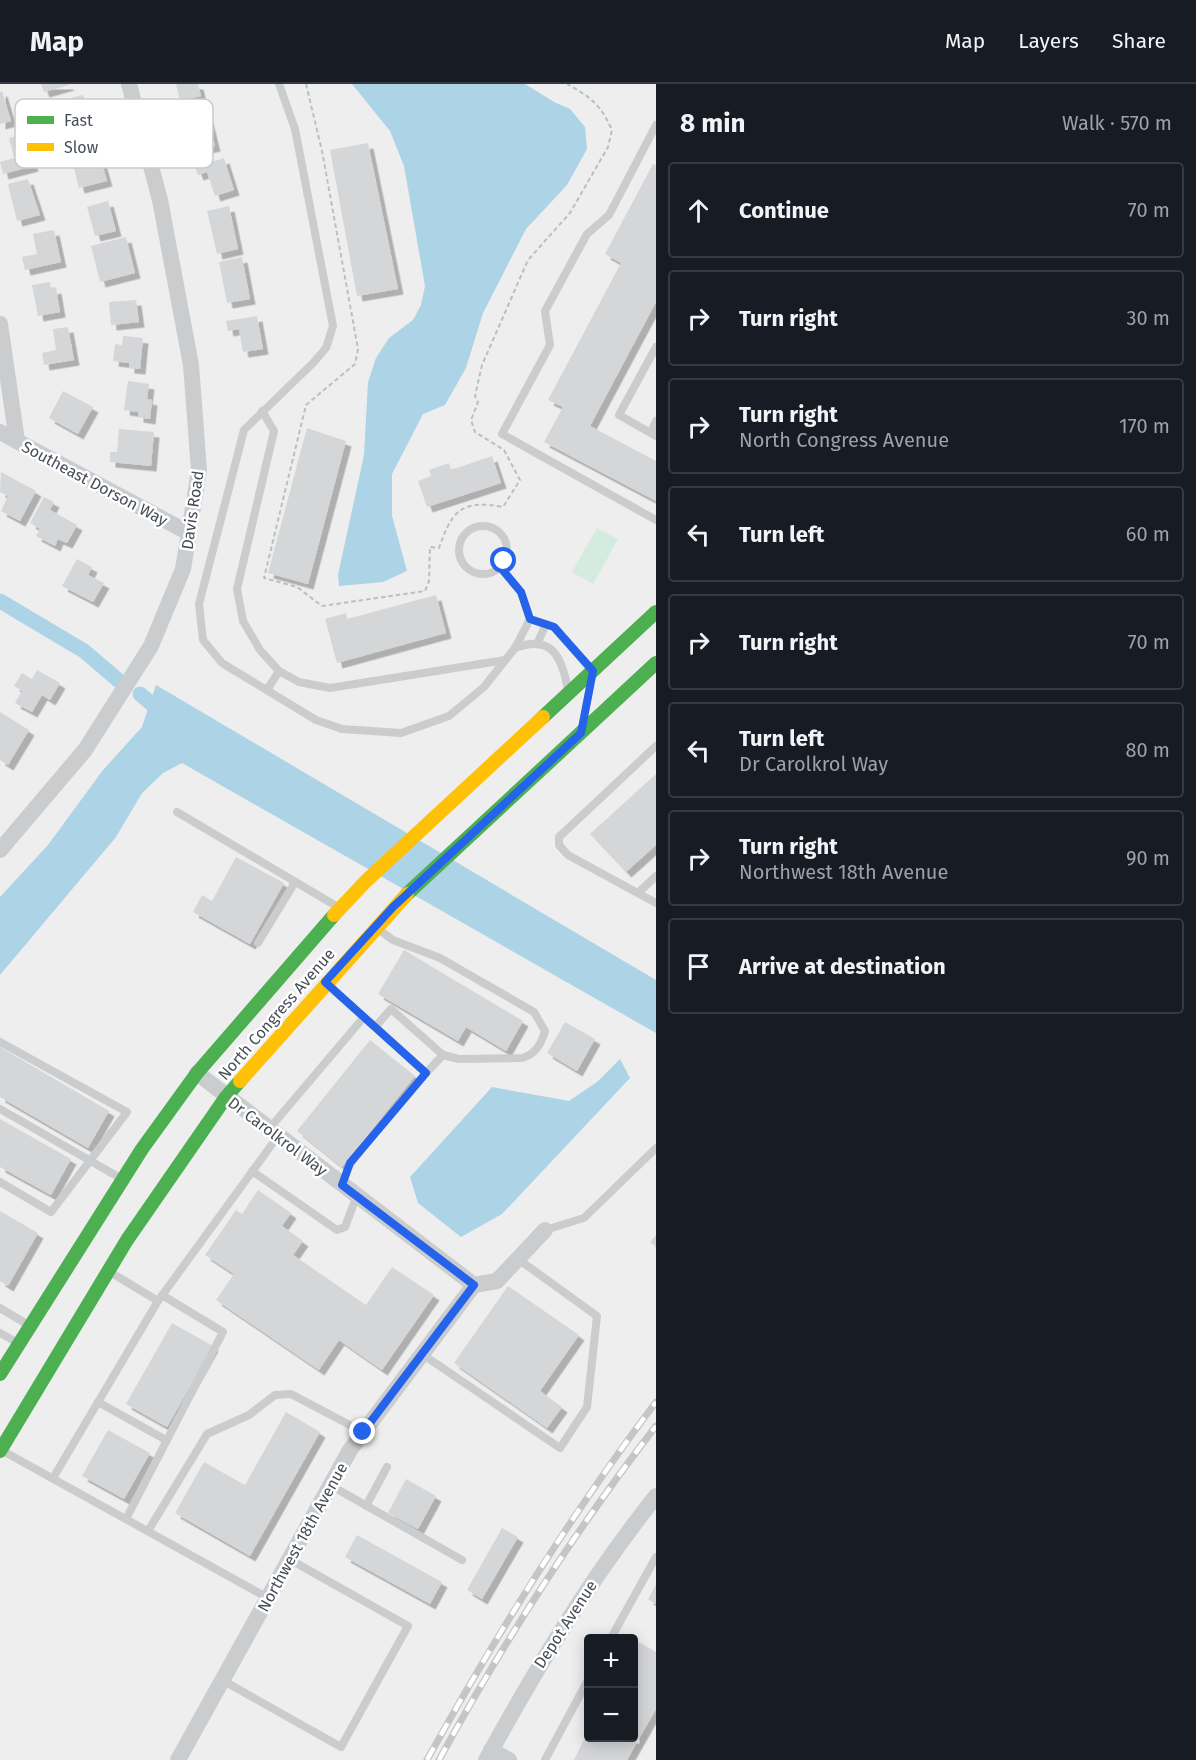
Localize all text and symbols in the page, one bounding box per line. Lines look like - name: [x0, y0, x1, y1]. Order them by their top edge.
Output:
- text: Map: [30, 25, 84, 58]
- text: Map: [945, 28, 985, 54]
- text: Layers: [1018, 28, 1079, 54]
- text: Share: [1112, 28, 1166, 54]
- legend: [15, 99, 213, 168]
- text: 8 min: [680, 108, 746, 139]
- text: Fast: [64, 111, 93, 130]
- text: Walk · 570 m: [1062, 111, 1172, 135]
- text: Slow: [64, 138, 99, 157]
- icon: ahead: [682, 194, 715, 227]
- text: Continue: [739, 197, 829, 224]
- text: 70 m: [1128, 198, 1170, 222]
- icon: right: [682, 302, 715, 335]
- text: Turn right: [739, 305, 838, 332]
- text: 30 m: [1126, 306, 1170, 330]
- text: Turn right: [739, 401, 838, 428]
- icon: right: [682, 410, 715, 443]
- text: 170 m: [1119, 414, 1170, 438]
- text: North Congress Avenue: [739, 428, 949, 452]
- street label: Southeast Dorson Way: [19, 437, 171, 530]
- street label: Davis Road: [178, 469, 207, 551]
- icon: left: [682, 518, 715, 551]
- text: Turn left: [739, 521, 824, 548]
- text: 60 m: [1126, 522, 1170, 546]
- route start: [490, 547, 516, 573]
- icon: right: [682, 626, 715, 659]
- text: Turn right: [739, 629, 838, 656]
- text: 70 m: [1128, 630, 1170, 654]
- text: Turn left: [739, 725, 824, 752]
- icon: left: [682, 734, 715, 767]
- text: 80 m: [1125, 738, 1170, 762]
- text: Dr Carolkrol Way: [739, 752, 888, 776]
- text: Turn right: [739, 833, 838, 860]
- icon: right: [682, 842, 715, 875]
- text: 90 m: [1126, 846, 1170, 870]
- text: Northwest 18th Avenue: [739, 860, 948, 884]
- street label: North Congress Avenue: [214, 945, 339, 1084]
- icon: arrive: [682, 950, 715, 983]
- text: Arrive at destination: [739, 953, 946, 980]
- street label: Dr Carolkrol Way: [224, 1093, 331, 1180]
- route end: [349, 1418, 375, 1444]
- street label: Northwest 18th Avenue: [254, 1459, 351, 1615]
- street label: Depot Avenue: [530, 1577, 601, 1672]
- map controls: [584, 1634, 638, 1742]
- button: +: [584, 1634, 638, 1688]
- button: −: [584, 1688, 638, 1742]

